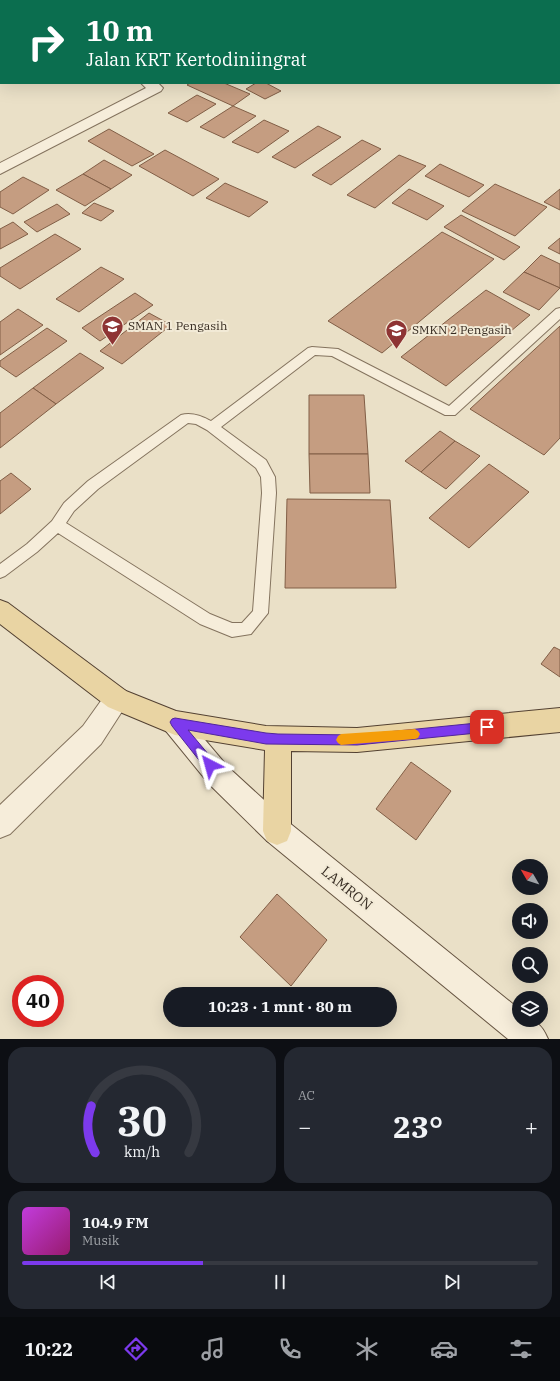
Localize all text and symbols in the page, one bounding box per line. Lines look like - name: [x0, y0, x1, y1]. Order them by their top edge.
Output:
- text: 10 m: [86, 12, 153, 49]
- icon: right: [20, 16, 72, 68]
- text: Jalan KRT Kertodiniingrat: [86, 48, 307, 71]
- school or university icon: SMAN 1 Pengasih: [99, 313, 125, 346]
- school or university icon: SMKN 2 Pengasih: [383, 317, 409, 350]
- place label: SMAN 1 Pengasih: [128, 318, 228, 333]
- place label: SMKN 2 Pengasih: [412, 322, 512, 337]
- pin: [470, 710, 504, 744]
- icon: arrive: [476, 716, 498, 738]
- position arrow: [189, 744, 231, 786]
- north arrow: [512, 859, 548, 895]
- map controls: [512, 859, 548, 1027]
- street label: LAMRON: [318, 862, 376, 914]
- button: sound: [512, 903, 548, 939]
- button: search: [512, 947, 548, 983]
- speed limit sign: 40: [12, 975, 64, 1027]
- button: layers: [512, 991, 548, 1027]
- text: 10:23 · 1 mnt · 80 m: [208, 997, 352, 1016]
- text: AC: [298, 1087, 315, 1104]
- text: 30: [117, 1093, 167, 1147]
- text: 23°: [393, 1107, 443, 1146]
- text: −: [298, 1112, 311, 1141]
- text: +: [525, 1112, 538, 1141]
- text: km/h: [124, 1142, 160, 1161]
- text: 104.9 FM: [82, 1213, 149, 1232]
- text: Musik: [82, 1232, 119, 1249]
- icon: previous: [97, 1271, 119, 1293]
- icon: pause: [269, 1271, 291, 1293]
- icon: next: [441, 1271, 463, 1293]
- icon: directions: [122, 1335, 150, 1363]
- icon: music: [199, 1335, 227, 1363]
- icon: phone: [276, 1335, 304, 1363]
- icon: climate: [353, 1335, 381, 1363]
- icon: car: [430, 1335, 458, 1363]
- icon: filters: [507, 1335, 535, 1363]
- text: 10:22: [25, 1338, 73, 1361]

